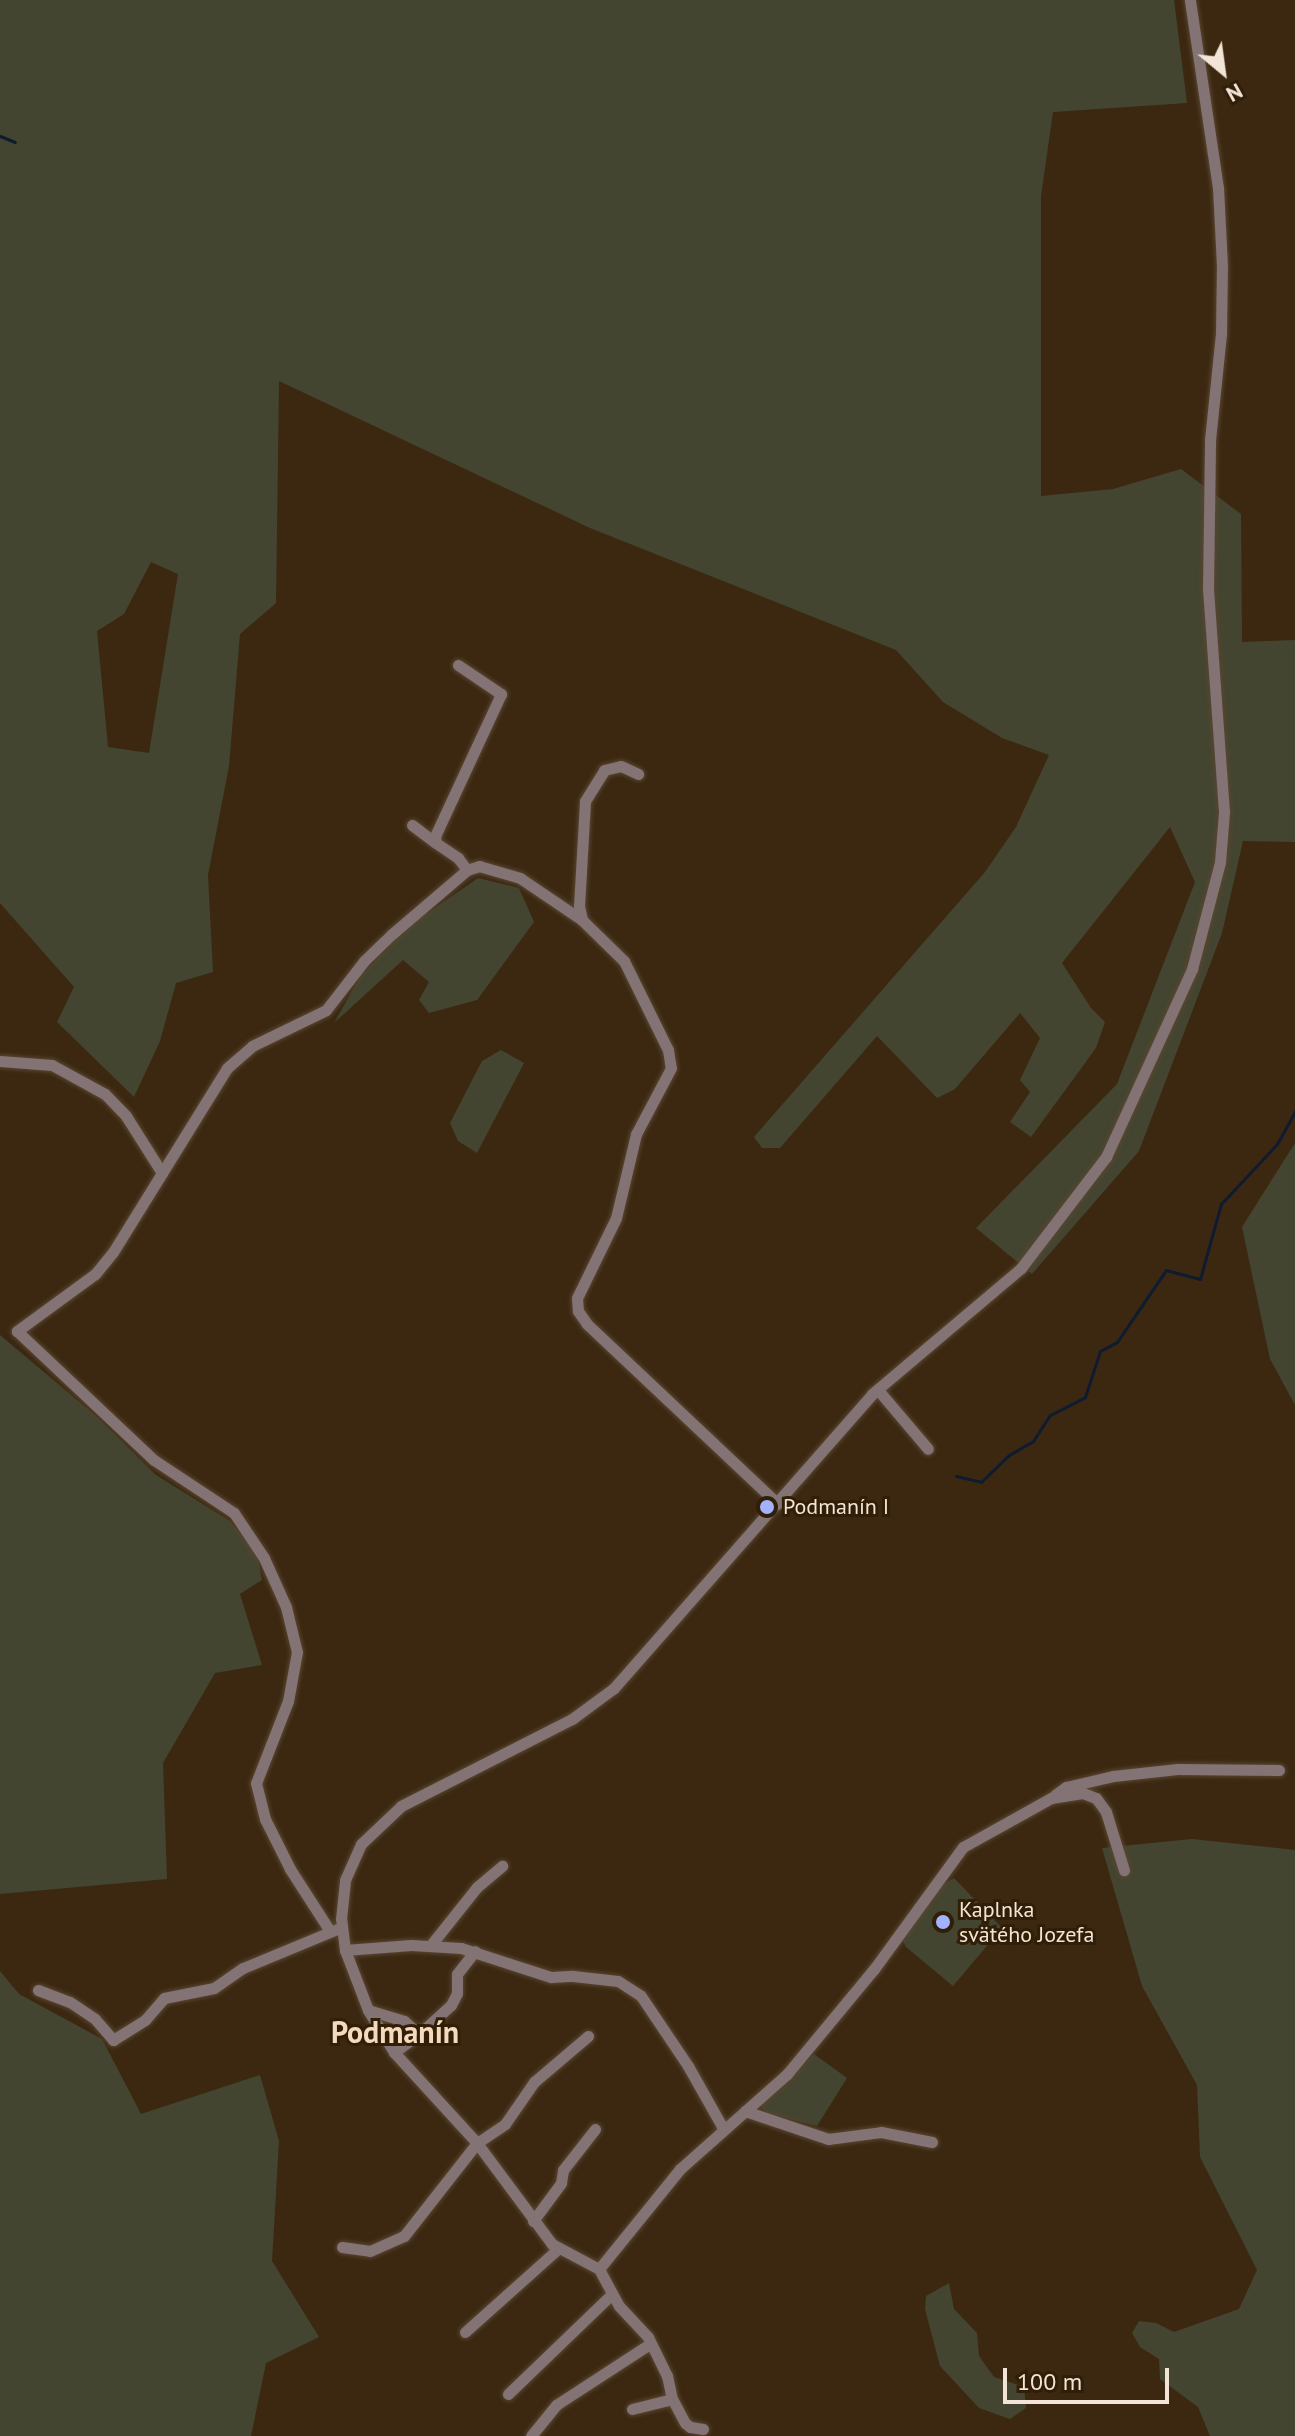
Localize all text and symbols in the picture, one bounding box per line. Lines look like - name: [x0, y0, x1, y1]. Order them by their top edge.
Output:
- north arrow: [1183, 32, 1263, 112]
- text: N: [1222, 77, 1248, 109]
- place label: Podmanín I: [783, 1494, 889, 1520]
- marker: Podmanín I: [758, 1498, 776, 1516]
- place label: Kaplnka svätého Jozefa: [959, 1896, 1094, 1948]
- marker: Kaplnka svätého Jozefa: [934, 1913, 952, 1931]
- district label: Podmanín: [331, 2014, 459, 2050]
- scale bar: [1007, 2352, 1173, 2402]
- text: 100 m: [1017, 2366, 1082, 2397]

